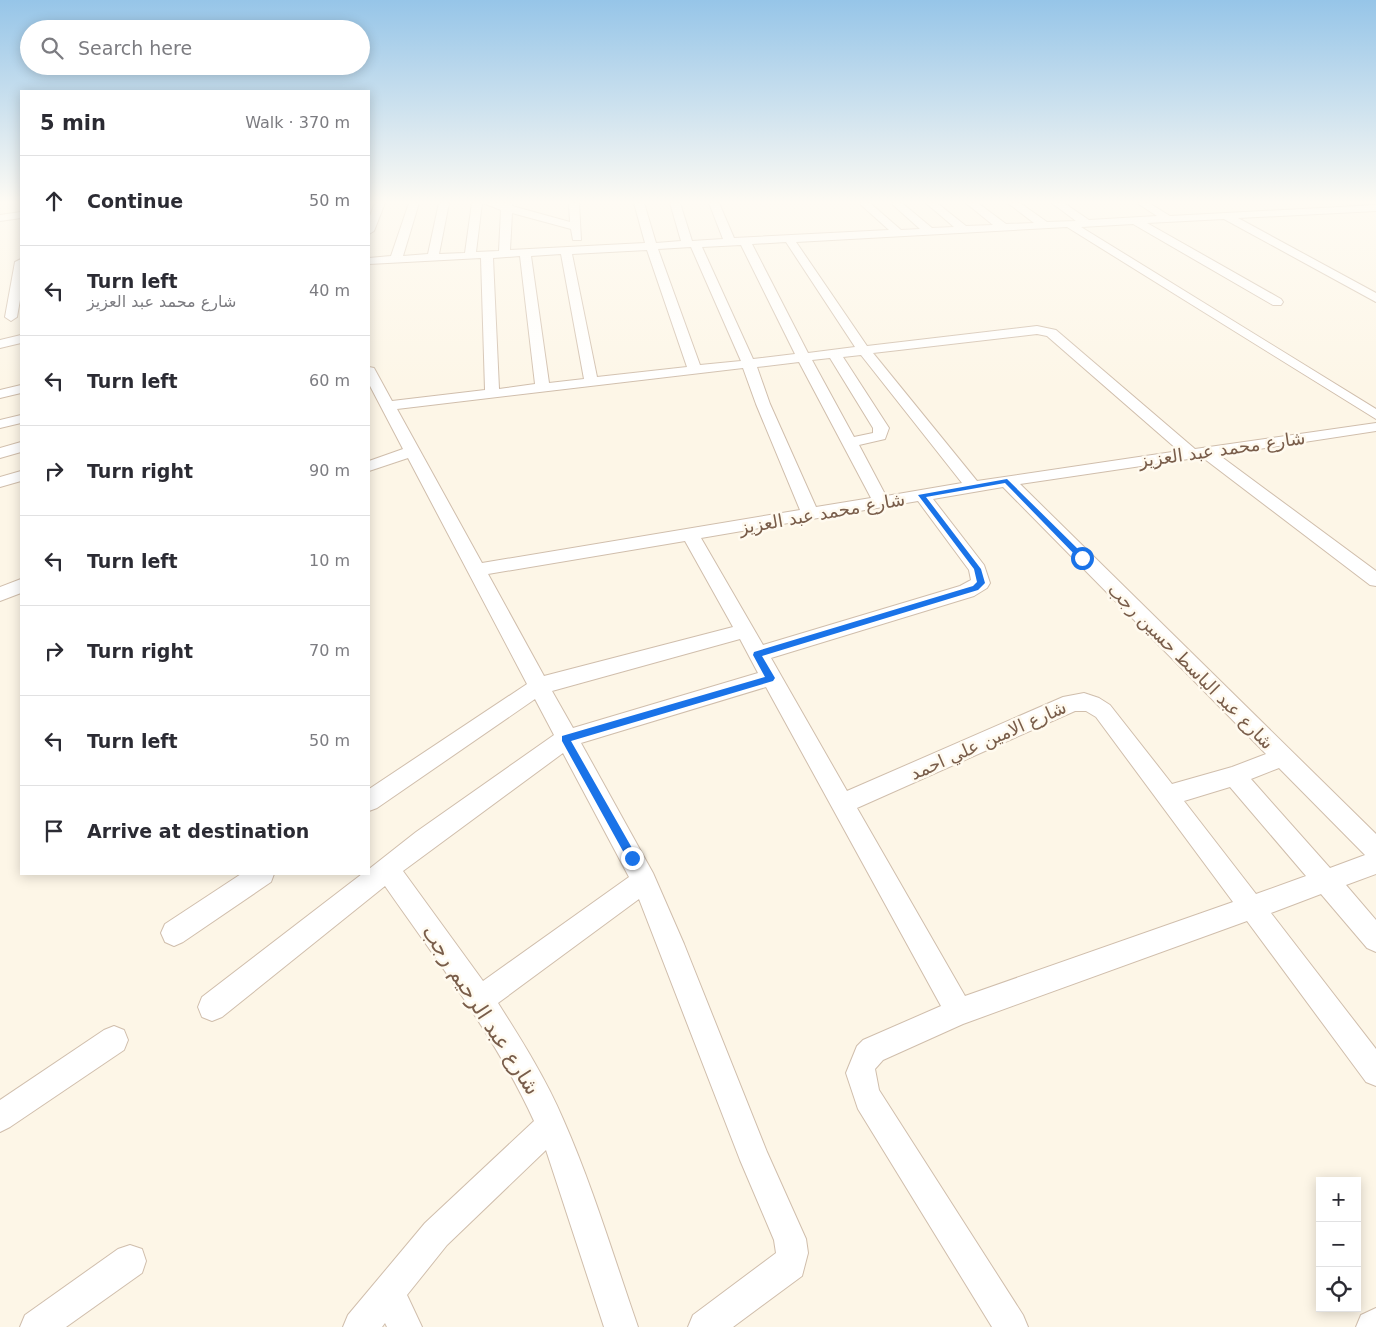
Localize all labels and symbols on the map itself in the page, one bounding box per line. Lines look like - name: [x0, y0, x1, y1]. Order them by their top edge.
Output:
- street label: شارع محمد عبد العزيز: [1136, 427, 1307, 472]
- street label: شارع محمد عبد العزيز: [736, 488, 907, 539]
- route start: [1071, 547, 1094, 570]
- street label: شارع عبد الباسط حسين رجب: [1103, 579, 1278, 754]
- street label: شارع الامين علي احمد: [907, 696, 1070, 785]
- route end: [621, 847, 644, 870]
- street label: شارع عبد الرحيم رجب: [416, 921, 545, 1100]

